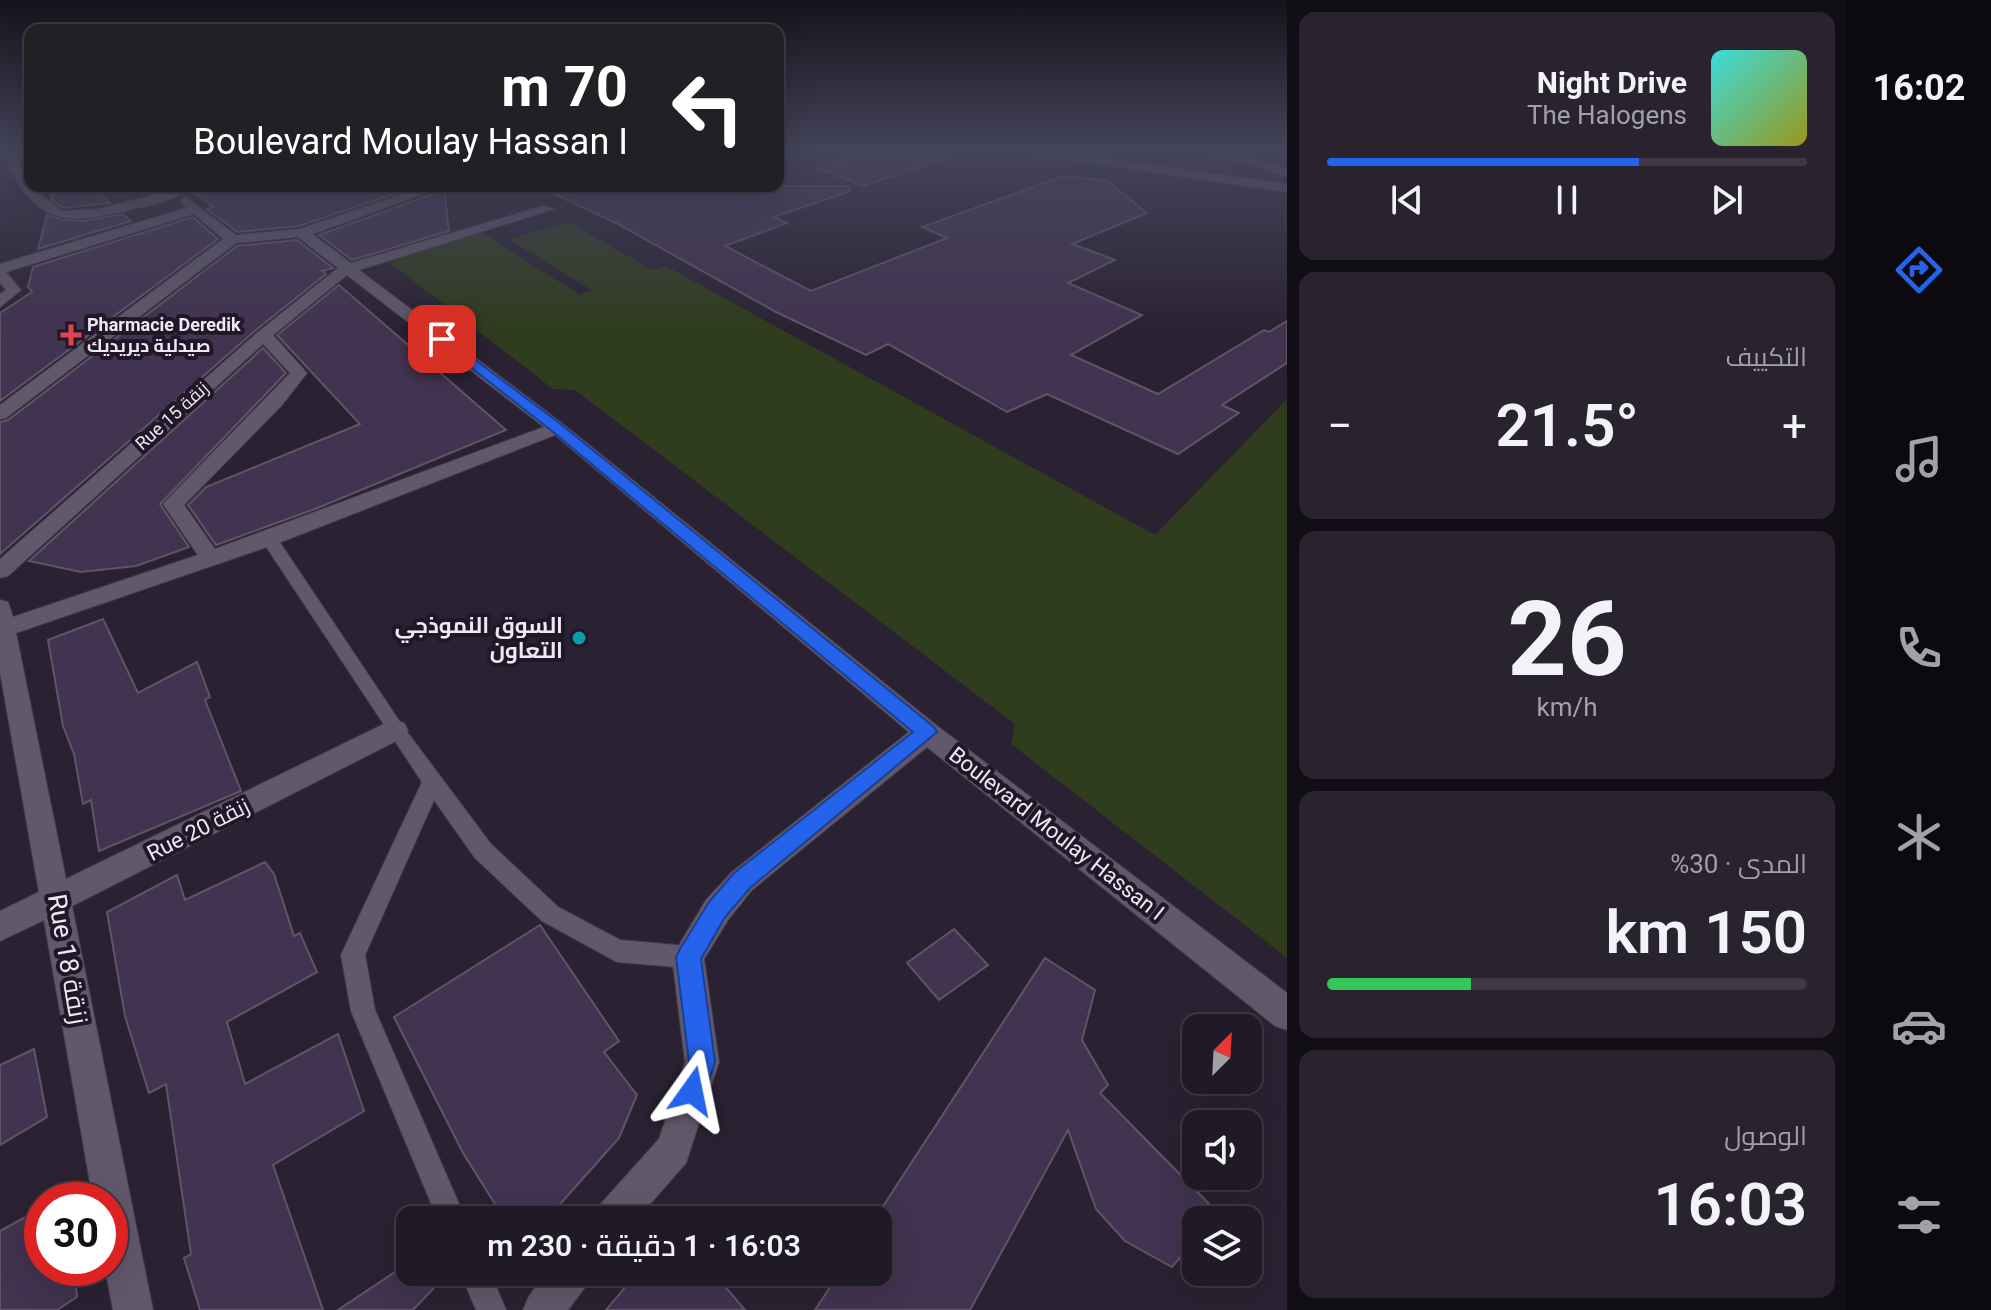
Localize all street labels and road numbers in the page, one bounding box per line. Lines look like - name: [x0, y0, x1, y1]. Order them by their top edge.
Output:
- street label: Rue 15 زنقة: [131, 377, 213, 455]
- street label: Boulevard Moulay Hassan I: [944, 742, 1169, 925]
- street label: Rue 20 زنقة: [143, 793, 254, 866]
- street label: Rue 18 زنقة: [42, 892, 94, 1026]

